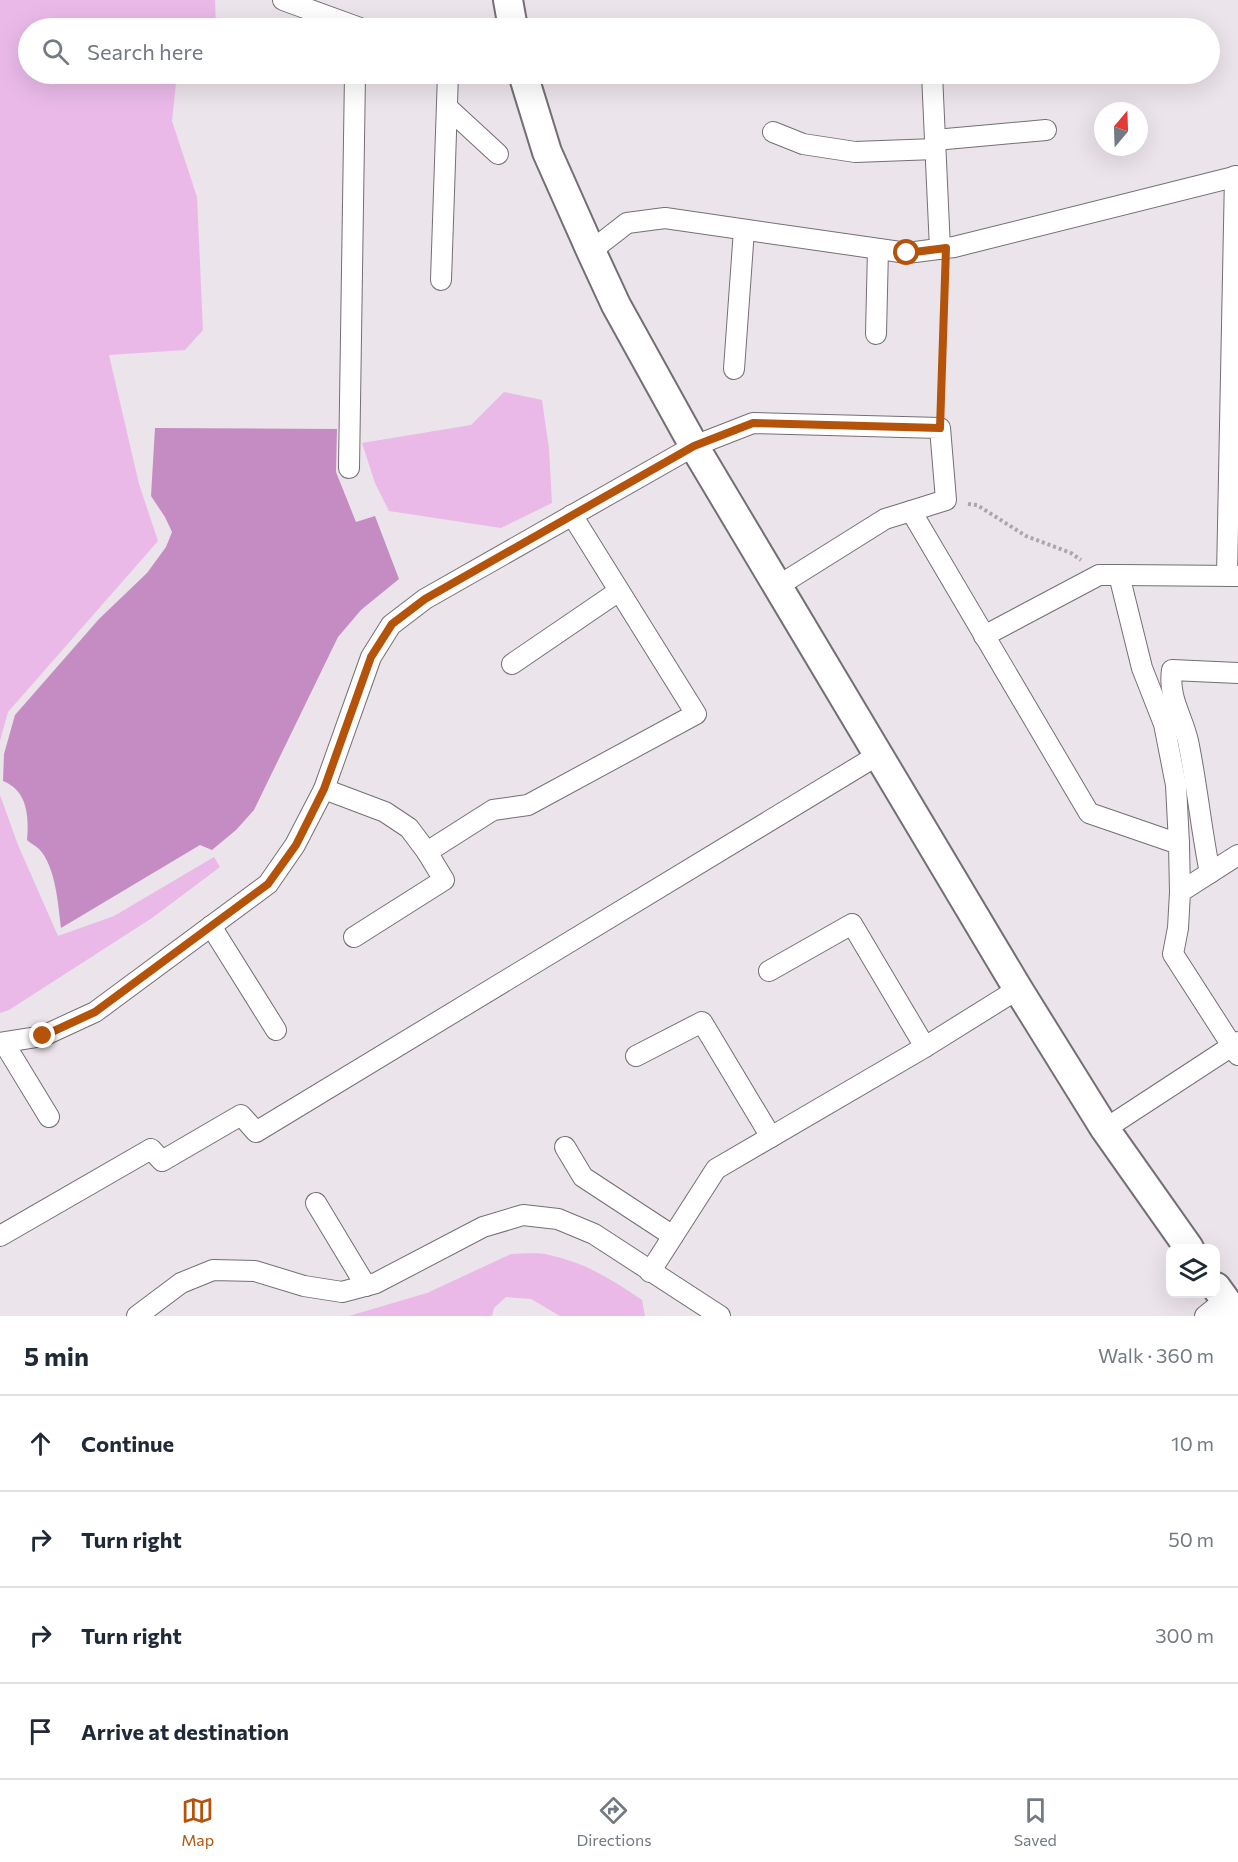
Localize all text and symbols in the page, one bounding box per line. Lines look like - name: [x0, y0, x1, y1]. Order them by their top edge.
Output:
- search box: [18, 18, 1220, 84]
- icon: search: [39, 35, 72, 68]
- text: Search here: [87, 38, 203, 65]
- north arrow: [1094, 102, 1148, 156]
- route start: [893, 239, 919, 265]
- route end: [29, 1022, 55, 1048]
- map controls: [1166, 1244, 1220, 1298]
- button: layers: [1166, 1244, 1220, 1298]
- text: 5 min: [24, 1340, 89, 1371]
- text: Walk · 360 m: [1098, 1343, 1214, 1367]
- icon: ahead: [24, 1427, 57, 1460]
- text: Continue: [81, 1430, 174, 1457]
- text: 10 m: [1171, 1431, 1214, 1455]
- icon: right: [24, 1523, 57, 1556]
- text: Turn right: [81, 1526, 182, 1553]
- text: 50 m: [1168, 1527, 1214, 1551]
- icon: right: [24, 1619, 57, 1652]
- text: Turn right: [81, 1622, 182, 1649]
- text: 300 m: [1155, 1623, 1214, 1647]
- icon: arrive: [24, 1715, 57, 1748]
- text: Arrive at destination: [81, 1718, 289, 1745]
- tab: Map: [181, 1794, 214, 1849]
- tab: Directions: [576, 1794, 651, 1849]
- tab: Saved: [1014, 1794, 1057, 1849]

